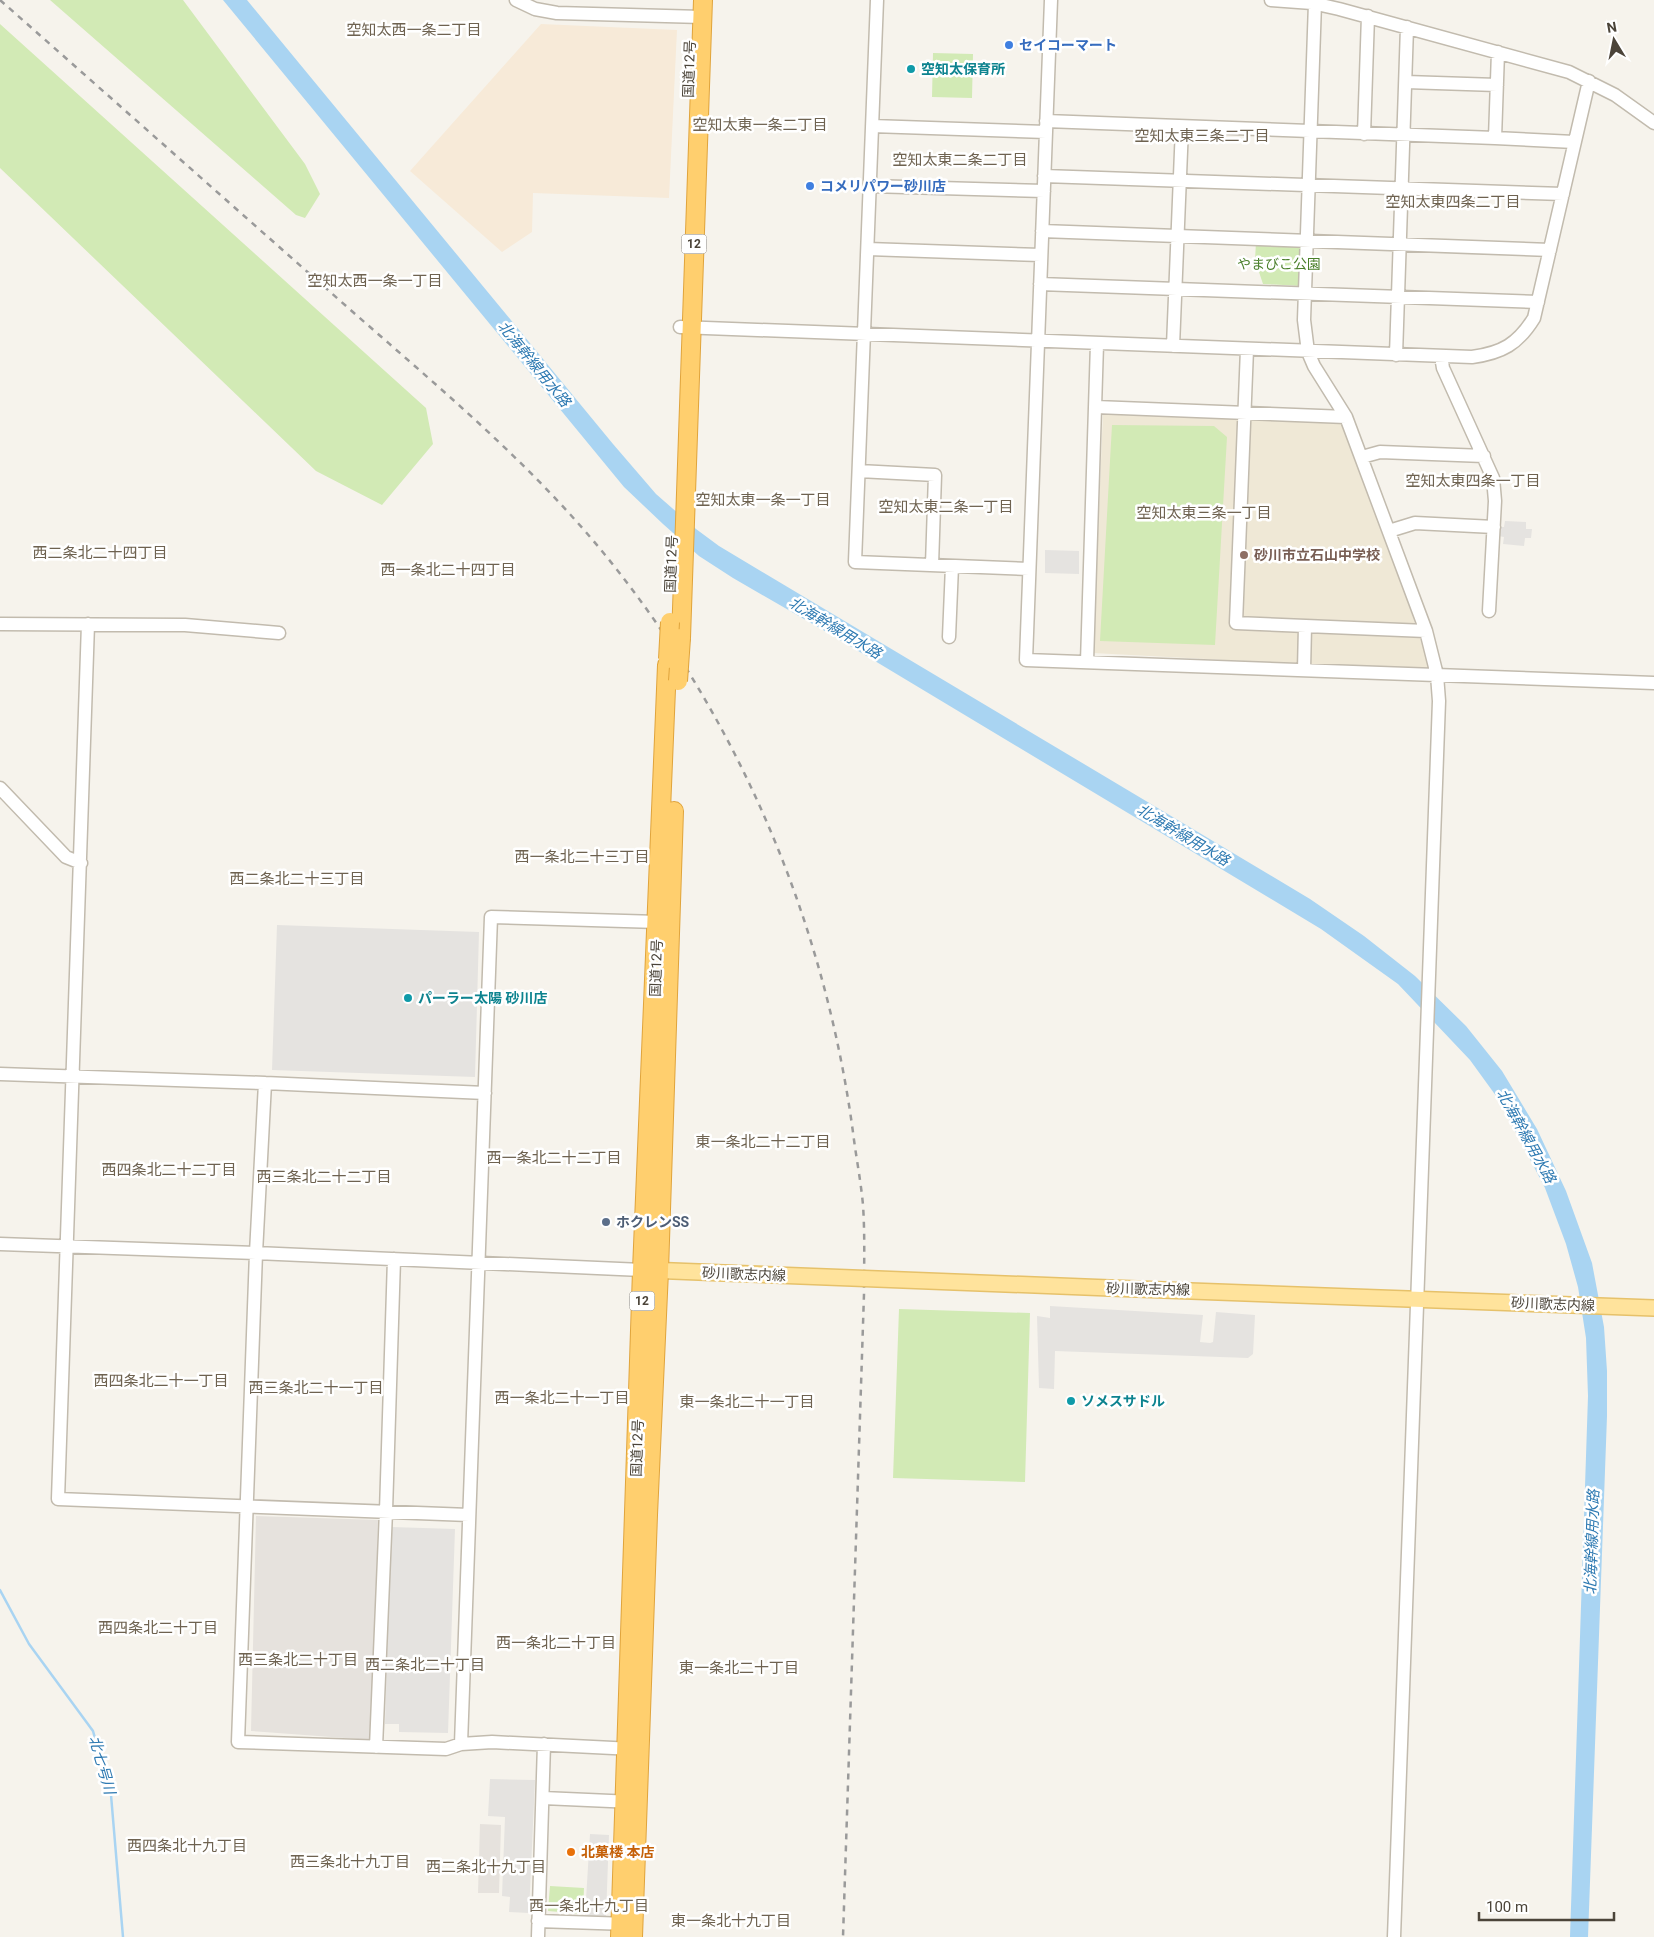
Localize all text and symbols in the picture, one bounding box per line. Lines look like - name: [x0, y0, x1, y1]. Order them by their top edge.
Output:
- north arrow: [1589, 15, 1639, 65]
- text: N: [1605, 18, 1618, 36]
- district label: 空知太西一条二丁目: [346, 21, 482, 39]
- place label: セイコーマート: [1019, 37, 1117, 53]
- marker: セイコーマート: [1003, 39, 1015, 51]
- street label: 国道12号: [680, 40, 698, 98]
- place label: 空知太保育所: [921, 61, 1005, 77]
- marker: 空知太保育所: [905, 63, 917, 75]
- district label: 空知太東一条二丁目: [692, 116, 828, 134]
- district label: 空知太東三条二丁目: [1134, 127, 1270, 145]
- district label: 空知太東二条二丁目: [892, 151, 1028, 169]
- place label: コメリパワー砂川店: [820, 178, 946, 194]
- marker: コメリパワー砂川店: [804, 180, 816, 192]
- district label: 空知太東四条二丁目: [1385, 193, 1521, 211]
- road number: 12: [682, 234, 706, 253]
- park label: やまびこ公園: [1237, 256, 1321, 272]
- district label: 空知太西一条一丁目: [307, 272, 443, 290]
- water label: 北海幹線用水路: [494, 318, 575, 412]
- district label: 空知太東四条一丁目: [1405, 472, 1541, 490]
- district label: 空知太東一条一丁目: [695, 491, 831, 509]
- district label: 空知太東二条一丁目: [878, 498, 1014, 516]
- district label: 空知太東三条一丁目: [1136, 504, 1272, 522]
- street label: 国道12号: [662, 535, 680, 593]
- district label: 西二条北二十四丁目: [32, 544, 168, 562]
- place label: 砂川市立石山中学校: [1254, 547, 1380, 563]
- marker: 砂川市立石山中学校: [1238, 549, 1250, 561]
- district label: 西一条北二十四丁目: [380, 561, 516, 579]
- water label: 北海幹線用水路: [785, 593, 886, 664]
- water label: 北海幹線用水路: [1133, 800, 1234, 871]
- district label: 西一条北二十三丁目: [514, 848, 650, 866]
- district label: 西二条北二十三丁目: [229, 870, 365, 888]
- street label: 国道12号: [647, 939, 665, 997]
- place label: パーラー太陽 砂川店: [418, 990, 547, 1006]
- marker: パーラー太陽 砂川店: [402, 992, 414, 1004]
- water label: 北海幹線用水路: [1493, 1086, 1560, 1188]
- district label: 東一条北二十二丁目: [695, 1133, 831, 1151]
- district label: 西一条北二十二丁目: [486, 1149, 622, 1167]
- district label: 西四条北二十二丁目: [101, 1161, 237, 1179]
- district label: 西三条北二十二丁目: [256, 1168, 392, 1186]
- place label: ホクレンSS: [616, 1214, 690, 1230]
- marker: ホクレンSS: [600, 1216, 612, 1228]
- street label: 砂川歌志内線: [702, 1265, 786, 1283]
- street label: 砂川歌志内線: [1106, 1280, 1190, 1298]
- road number: 12: [630, 1292, 654, 1310]
- street label: 砂川歌志内線: [1511, 1295, 1595, 1313]
- district label: 西四条北二十一丁目: [93, 1372, 229, 1390]
- district label: 西三条北二十一丁目: [248, 1379, 384, 1397]
- district label: 西一条北二十一丁目: [494, 1389, 630, 1407]
- district label: 東一条北二十一丁目: [679, 1393, 815, 1411]
- place label: ソメスサドル: [1081, 1393, 1165, 1409]
- marker: ソメスサドル: [1065, 1395, 1077, 1407]
- street label: 国道12号: [628, 1419, 646, 1477]
- water label: 北海幹線用水路: [1581, 1487, 1603, 1595]
- district label: 西四条北二十丁目: [98, 1619, 218, 1637]
- district label: 西一条北二十丁目: [496, 1634, 616, 1652]
- district label: 西三条北二十丁目: [238, 1651, 358, 1669]
- district label: 西二条北二十丁目: [365, 1656, 485, 1674]
- district label: 東一条北二十丁目: [679, 1659, 799, 1677]
- water label: 北七号川: [85, 1734, 119, 1798]
- district label: 西四条北十九丁目: [127, 1837, 247, 1855]
- place label: 北菓楼 本店: [581, 1844, 654, 1860]
- marker: 北菓楼 本店: [565, 1846, 577, 1858]
- district label: 西三条北十九丁目: [290, 1853, 410, 1871]
- district label: 西二条北十九丁目: [426, 1858, 546, 1876]
- scale bar: [1479, 1890, 1614, 1922]
- district label: 西一条北十九丁目: [529, 1897, 649, 1915]
- text: 100 m: [1486, 1898, 1528, 1916]
- district label: 東一条北十九丁目: [671, 1912, 791, 1930]

